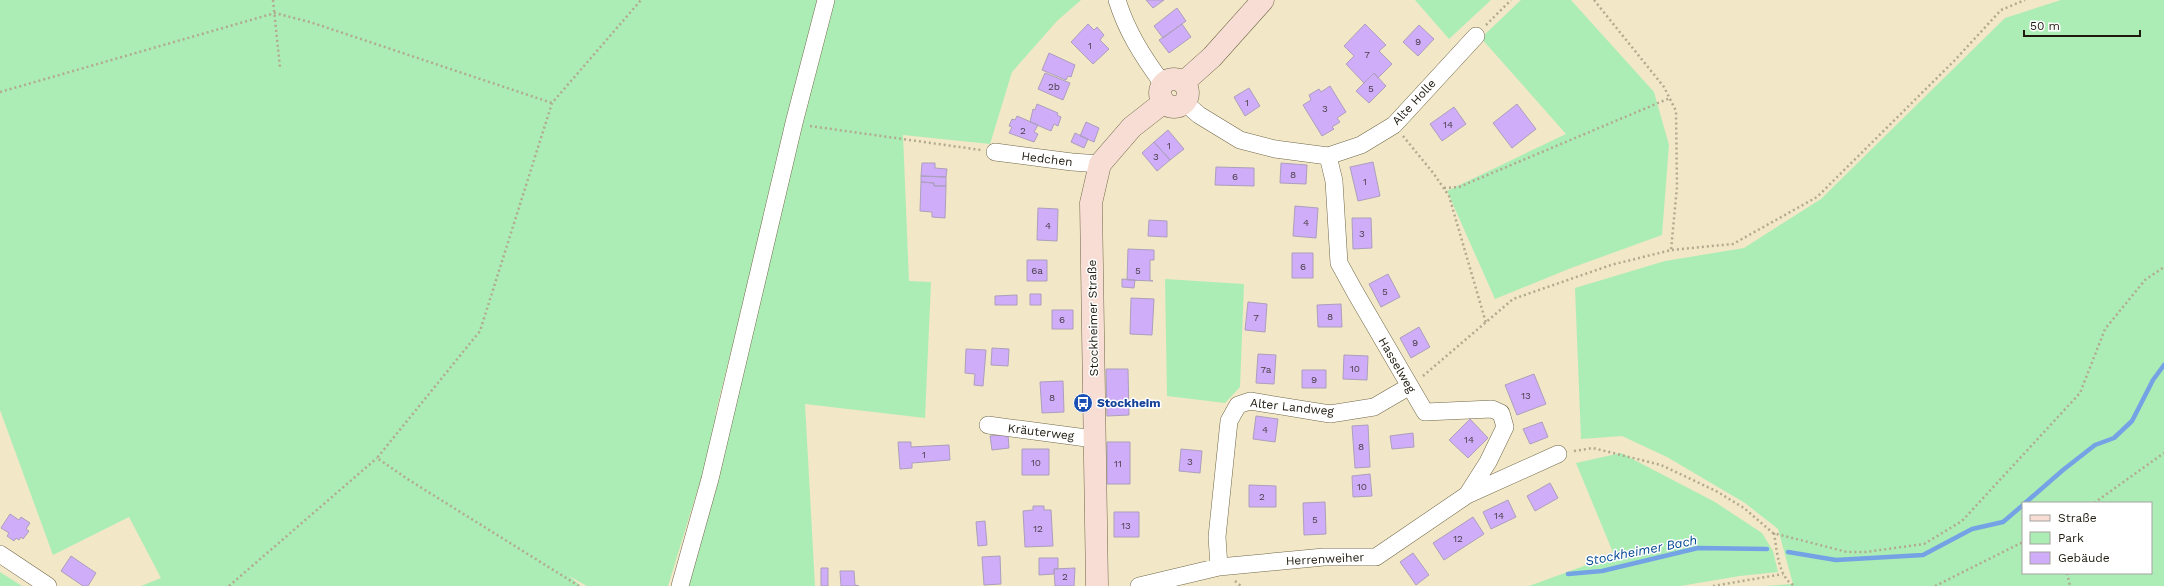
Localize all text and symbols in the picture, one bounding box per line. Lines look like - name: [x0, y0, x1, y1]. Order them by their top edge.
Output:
- scale bar: [2024, 12, 2140, 38]
- text: 50 m: [2030, 19, 2060, 33]
- house number: 9: [1415, 36, 1421, 47]
- house number: 1: [1088, 40, 1092, 51]
- house number: 7: [1364, 49, 1370, 60]
- street label: Alte Holle: [1389, 76, 1439, 128]
- house number: 2b: [1048, 81, 1060, 92]
- house number: 5: [1368, 83, 1374, 94]
- house number: 1: [1245, 97, 1249, 108]
- house number: 3: [1322, 103, 1328, 114]
- house number: 14: [1443, 119, 1453, 130]
- house number: 2: [1020, 125, 1026, 136]
- house number: 1: [1167, 140, 1171, 151]
- street label: Hedchen: [1021, 149, 1073, 169]
- house number: 3: [1153, 151, 1159, 162]
- house number: 8: [1290, 169, 1296, 180]
- house number: 6: [1232, 171, 1238, 182]
- house number: 1: [1363, 176, 1367, 187]
- house number: 4: [1303, 217, 1309, 228]
- house number: 4: [1045, 220, 1051, 231]
- house number: 3: [1359, 228, 1365, 239]
- street label: Stockheimer Straße: [1085, 260, 1101, 376]
- house number: 6: [1300, 261, 1306, 272]
- house number: 6a: [1031, 265, 1043, 276]
- house number: 5: [1135, 265, 1141, 276]
- house number: 5: [1382, 286, 1388, 297]
- house number: 8: [1327, 311, 1333, 322]
- house number: 7: [1253, 312, 1259, 323]
- house number: 6: [1059, 314, 1065, 325]
- street label: Hasselweg: [1376, 335, 1419, 396]
- house number: 9: [1412, 337, 1418, 348]
- house number: 10: [1350, 363, 1360, 374]
- house number: 7a: [1261, 364, 1272, 375]
- house number: 9: [1311, 374, 1317, 385]
- house number: 13: [1521, 390, 1531, 401]
- house number: 8: [1049, 392, 1055, 403]
- bus stop icon: Stockheim: [1072, 392, 1094, 414]
- place label: Stockheim: [1097, 396, 1161, 410]
- street label: Alter Landweg: [1249, 396, 1335, 418]
- street label: Kräuterweg: [1007, 421, 1076, 443]
- house number: 4: [1262, 424, 1268, 435]
- house number: 14: [1464, 434, 1474, 445]
- house number: 8: [1358, 441, 1364, 452]
- house number: 1: [922, 449, 926, 460]
- house number: 3: [1187, 456, 1193, 467]
- house number: 10: [1031, 457, 1041, 468]
- house number: 11: [1114, 458, 1122, 469]
- house number: 10: [1357, 481, 1367, 492]
- house number: 2: [1259, 491, 1265, 502]
- legend: [2022, 502, 2152, 574]
- house number: 14: [1494, 510, 1504, 521]
- text: Straße: [2058, 511, 2097, 525]
- house number: 5: [1312, 514, 1318, 525]
- house number: 13: [1121, 520, 1131, 531]
- house number: 12: [1033, 523, 1043, 534]
- text: Park: [2058, 531, 2084, 545]
- water label: Stockheimer Bach: [1584, 532, 1699, 569]
- house number: 12: [1453, 533, 1463, 544]
- street label: Herrenweiher: [1285, 550, 1365, 568]
- text: Gebäude: [2058, 551, 2110, 565]
- house number: 2: [1062, 571, 1068, 582]

